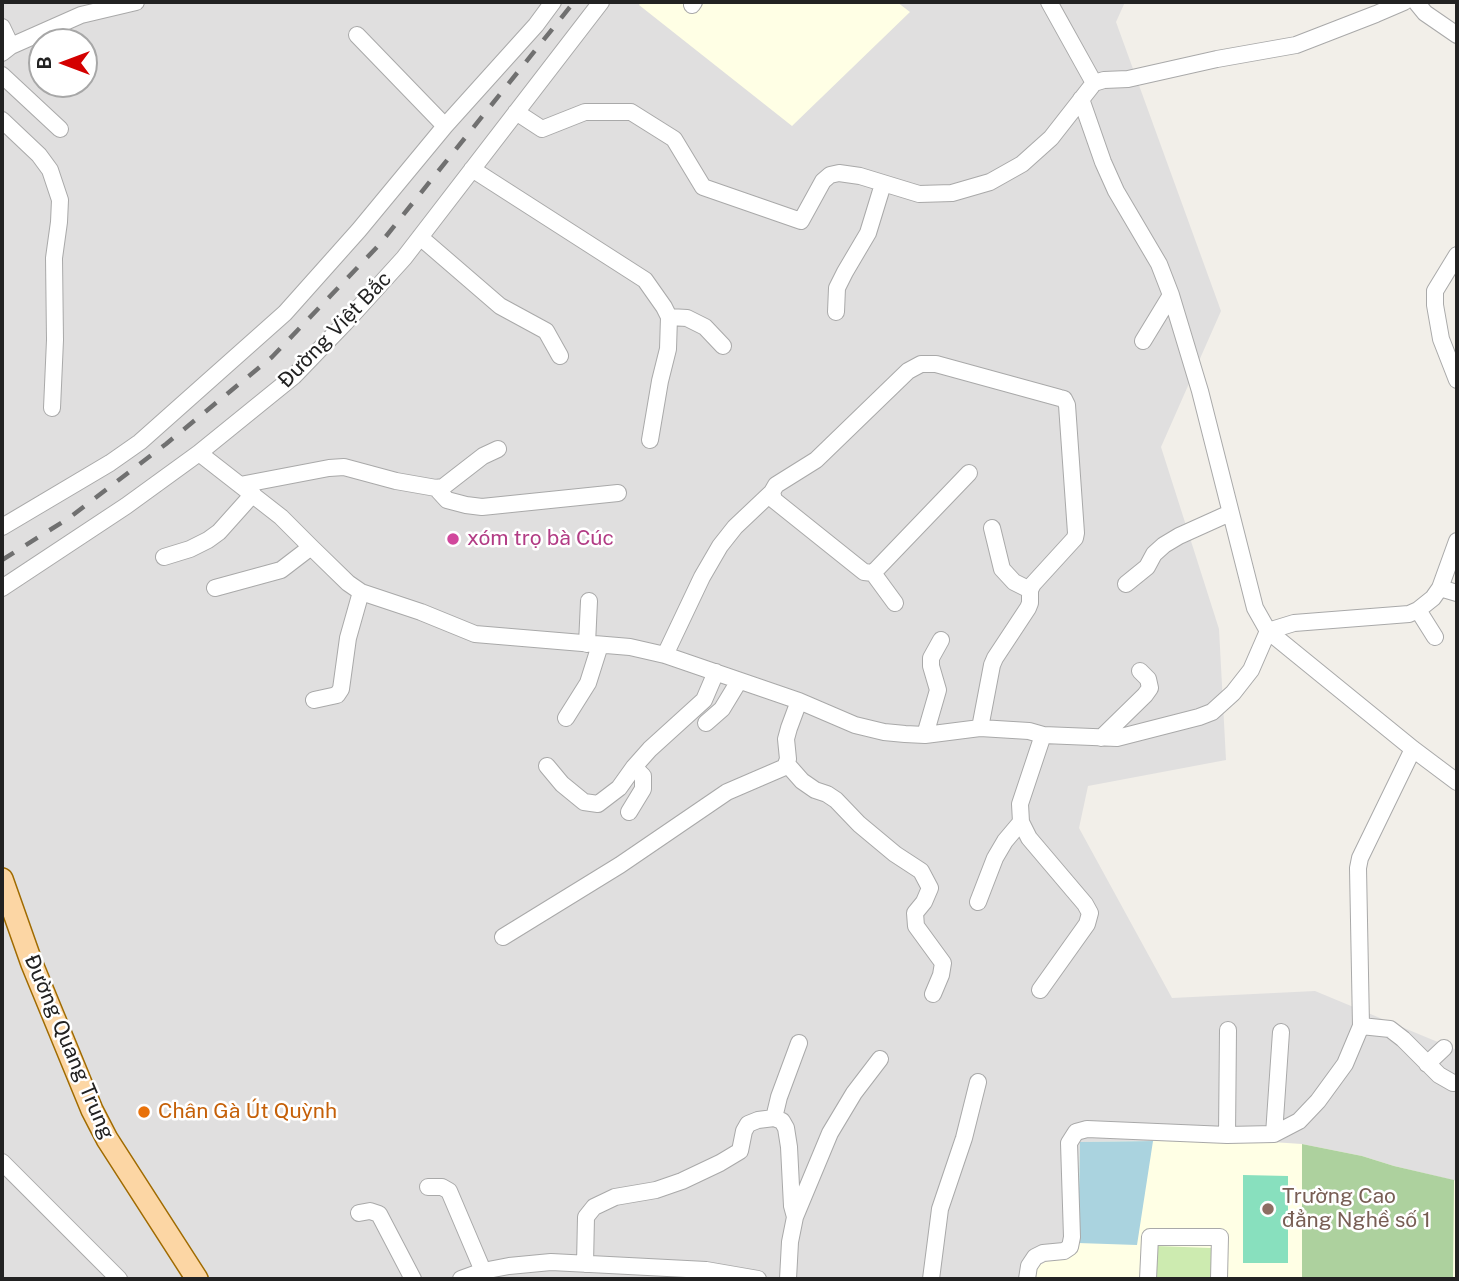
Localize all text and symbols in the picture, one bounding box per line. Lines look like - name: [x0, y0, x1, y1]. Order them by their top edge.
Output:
- north arrow: [28, 28, 98, 98]
- text: B: [33, 57, 55, 70]
- street label: Đường Việt Bắc: [273, 267, 397, 393]
- place label: xóm trọ bà Cúc: [467, 526, 614, 552]
- marker: xóm trọ bà Cúc: [445, 531, 461, 547]
- street label: Đường Quang Trung: [19, 951, 119, 1143]
- place label: Chân Gà Út Quỳnh: [158, 1099, 337, 1125]
- marker: Chân Gà Út Quỳnh: [136, 1104, 152, 1120]
- place label: Trường Cao đẳng Nghề số 1: [1282, 1184, 1431, 1234]
- marker: Trường Cao đẳng Nghề số 1: [1260, 1201, 1276, 1217]

